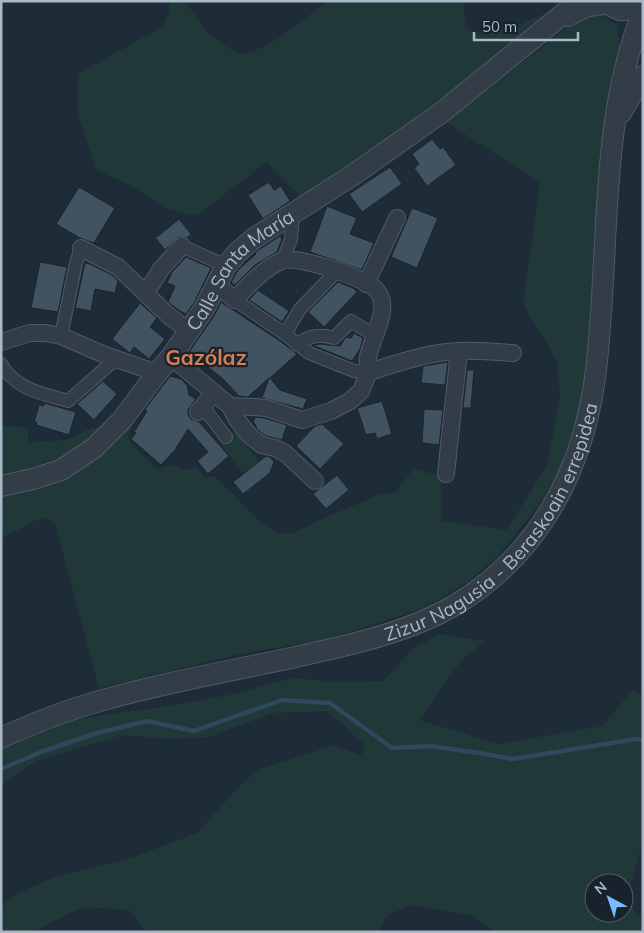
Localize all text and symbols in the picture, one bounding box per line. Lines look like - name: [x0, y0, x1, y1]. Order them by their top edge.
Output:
- scale bar: [474, 10, 578, 42]
- text: 50 m: [482, 17, 517, 36]
- street label: Calle Santa María: [181, 204, 298, 335]
- district label: Gazólaz: [165, 344, 247, 370]
- street label: Zizur Nagusia - Beraskoain errepidea: [381, 401, 603, 646]
- north arrow: [584, 873, 634, 923]
- text: N: [591, 878, 610, 898]

